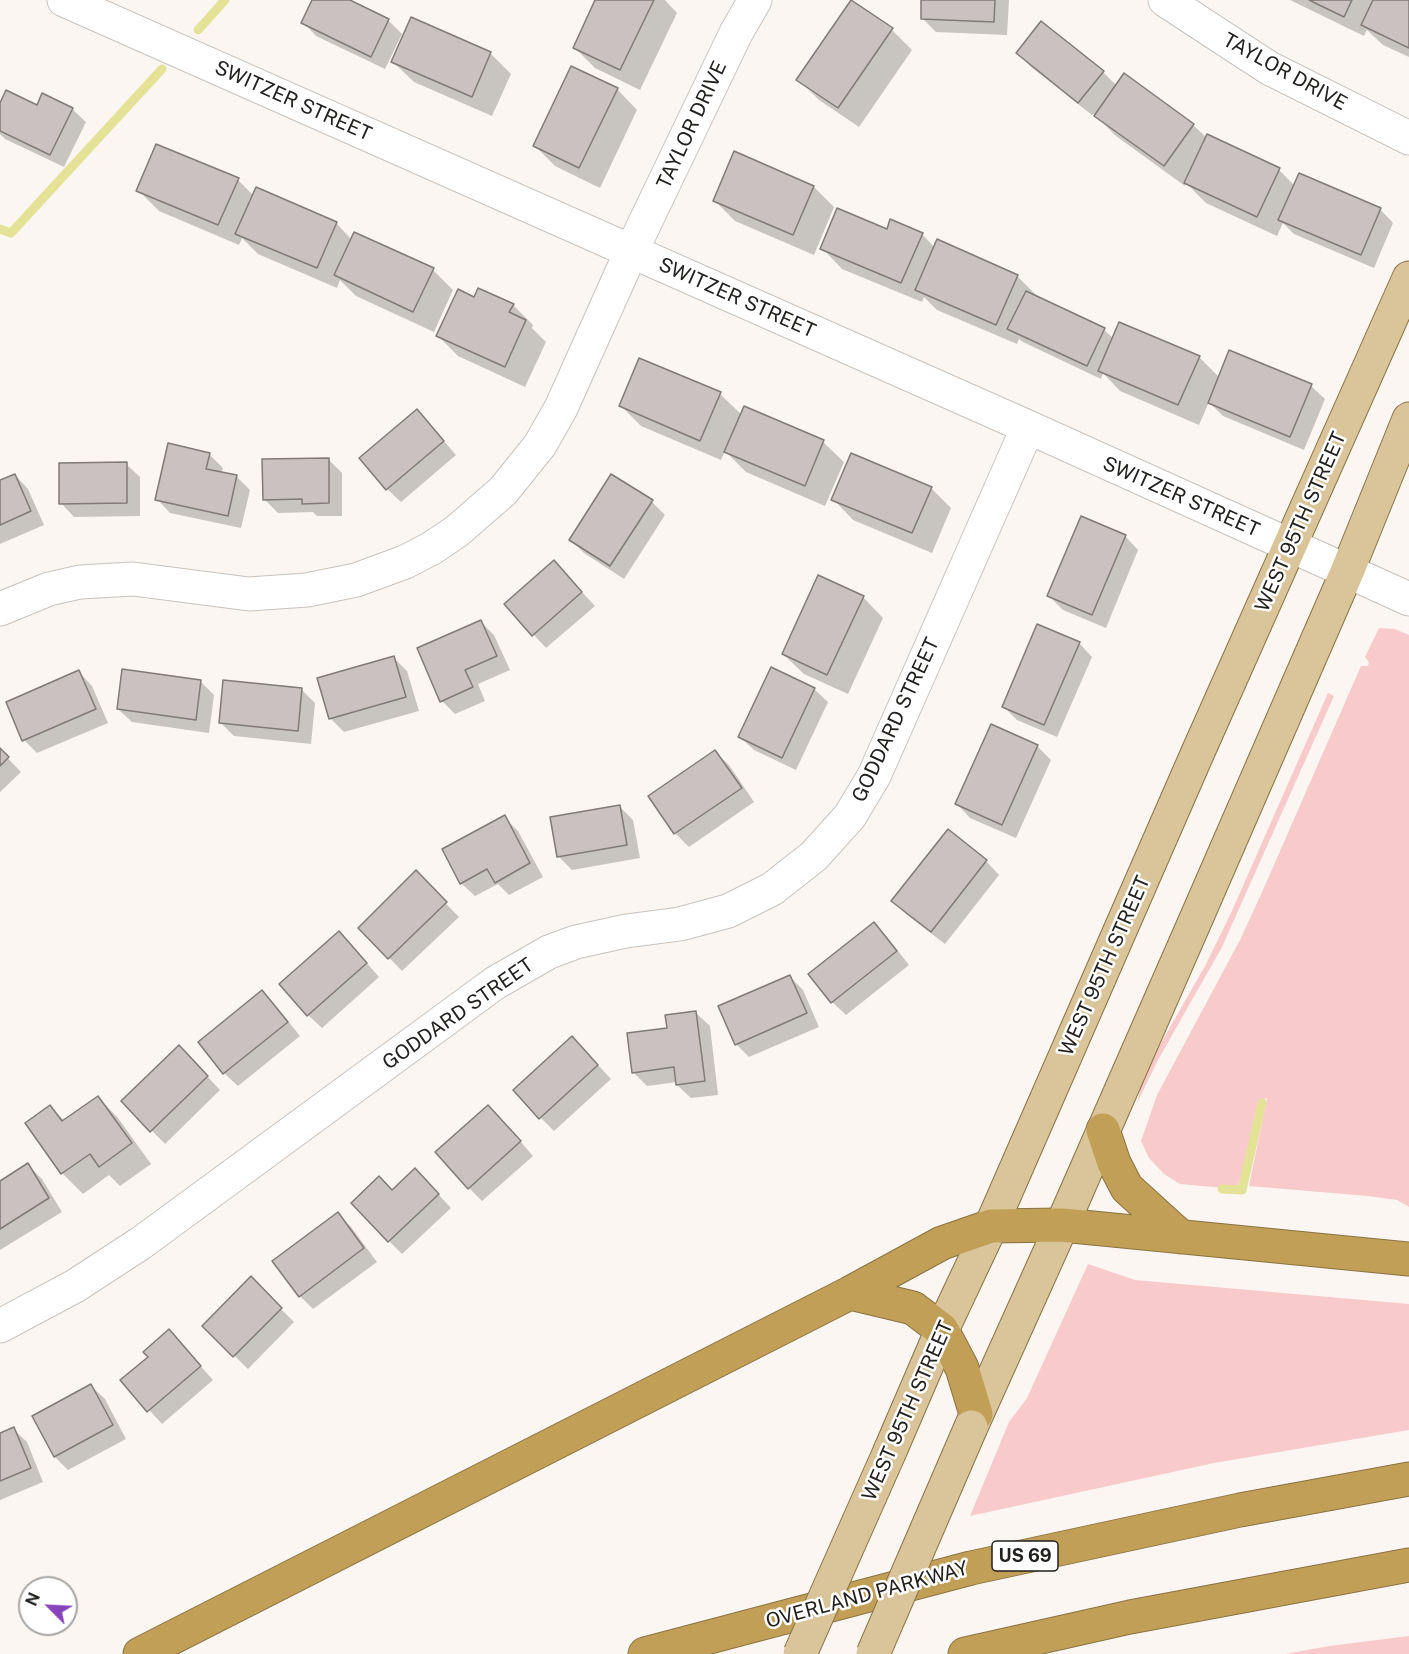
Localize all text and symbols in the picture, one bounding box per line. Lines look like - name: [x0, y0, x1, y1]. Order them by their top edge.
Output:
- street label: TAYLOR DRIVE: [1219, 28, 1351, 116]
- street label: SWITZER STREET: [211, 56, 375, 146]
- street label: TAYLOR DRIVE: [652, 57, 732, 193]
- street label: SWITZER STREET: [655, 253, 819, 343]
- street label: WEST 95TH STREET: [1251, 428, 1351, 616]
- street label: SWITZER STREET: [1099, 452, 1263, 542]
- street label: GODDARD STREET: [847, 634, 945, 806]
- street label: WEST 95TH STREET: [1055, 872, 1155, 1060]
- street label: GODDARD STREET: [378, 953, 538, 1075]
- street label: WEST 95TH STREET: [858, 1317, 958, 1505]
- road number: US 69: [992, 1541, 1058, 1571]
- street label: OVERLAND PARKWAY: [763, 1556, 971, 1634]
- north arrow: [18, 1576, 78, 1636]
- text: N: [22, 1590, 44, 1609]

